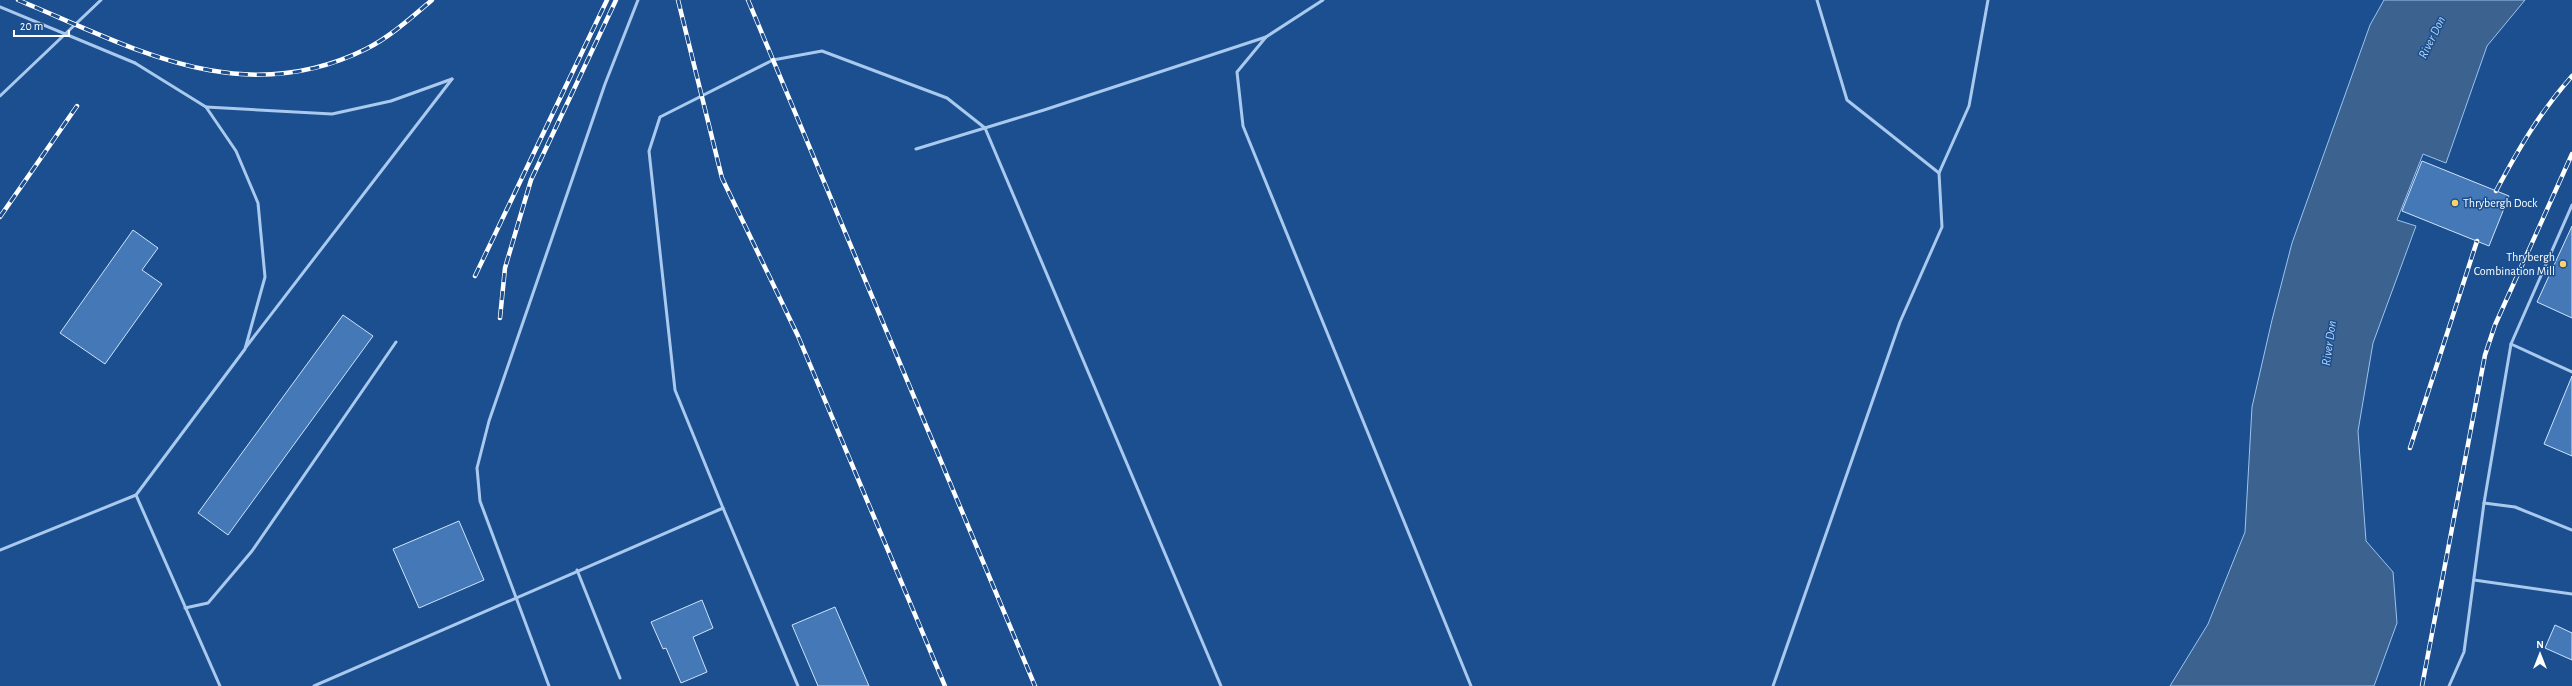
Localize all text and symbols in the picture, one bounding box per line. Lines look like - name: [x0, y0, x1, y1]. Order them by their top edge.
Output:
- scale bar: [14, 12, 69, 38]
- water label: River Don: [2417, 14, 2448, 61]
- text: 20 m: [20, 20, 43, 32]
- place label: Thrybergh Dock: [2463, 197, 2538, 210]
- marker: Thrybergh Dock: [2450, 198, 2460, 208]
- place label: Thrybergh Combination Mill: [2474, 251, 2555, 277]
- marker: Thrybergh Combination Mill: [2558, 259, 2568, 269]
- water label: River Don: [2320, 320, 2339, 367]
- north arrow: [2520, 634, 2560, 674]
- text: N: [2536, 639, 2544, 650]

